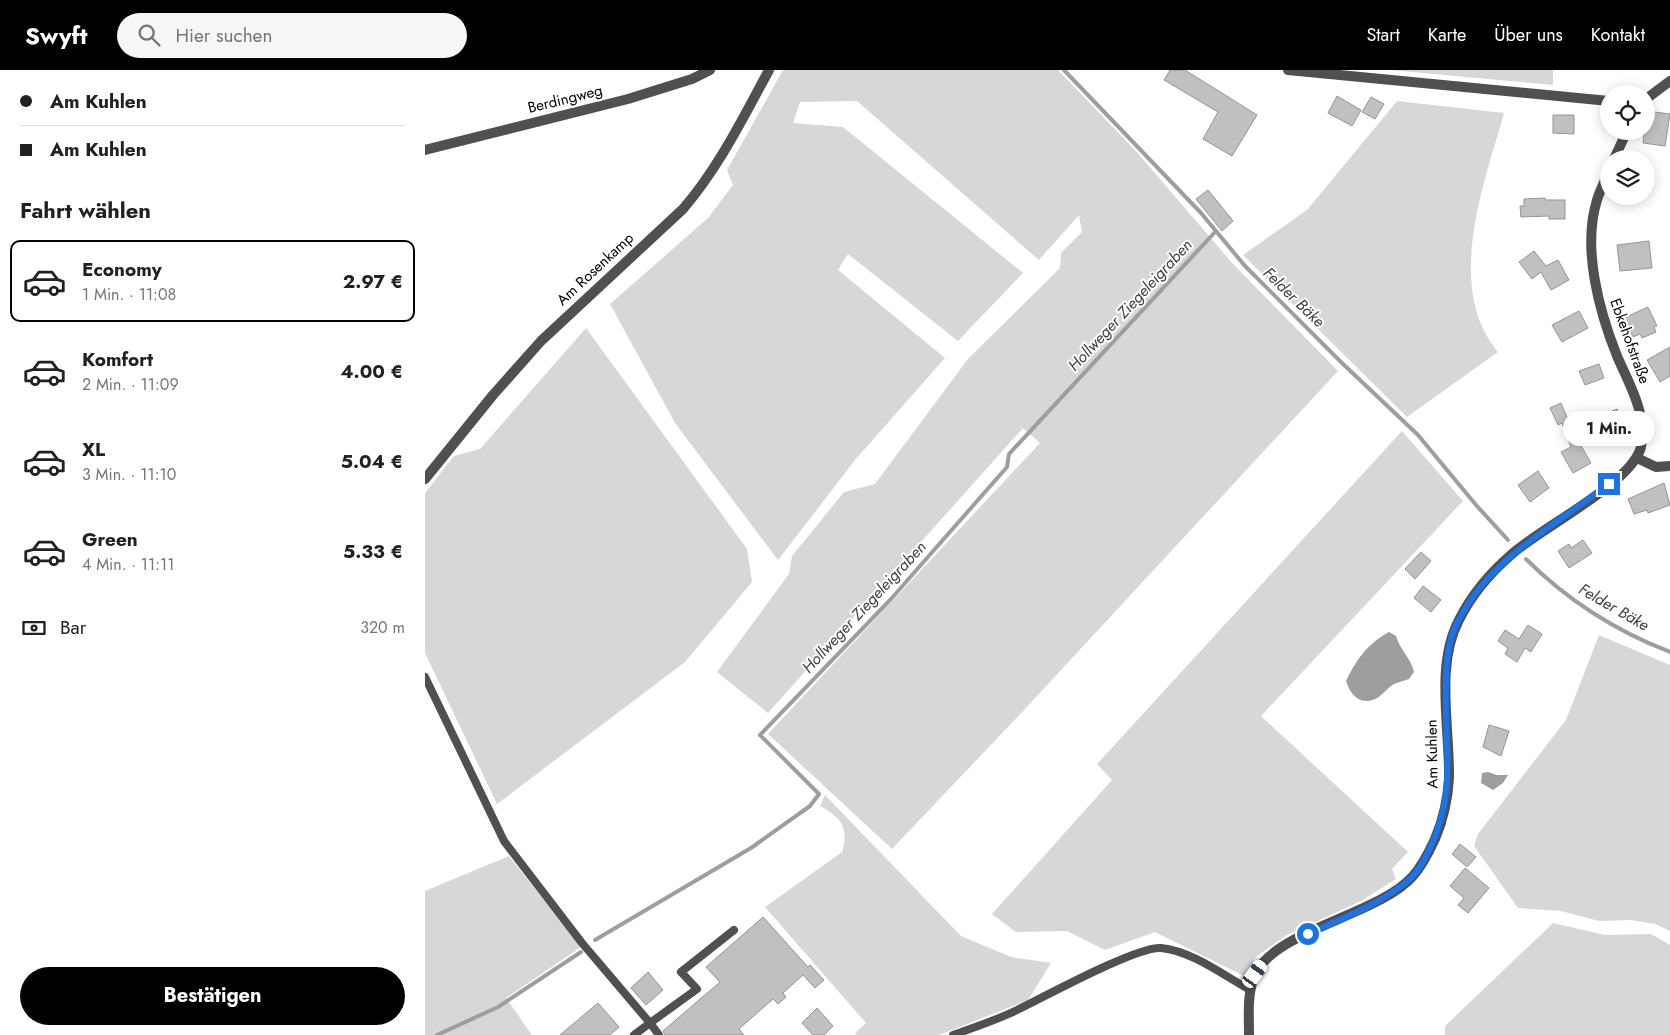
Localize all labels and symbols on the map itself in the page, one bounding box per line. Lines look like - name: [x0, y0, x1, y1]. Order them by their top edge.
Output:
- street label: Berdingweg: [525, 79, 605, 119]
- street label: Am Rosenkamp: [552, 227, 639, 311]
- water label: Hollweger Ziegeleigraben: [1063, 234, 1197, 376]
- water label: Felder Bäke: [1258, 262, 1330, 332]
- street label: Ebkehofstraße: [1604, 295, 1656, 387]
- callout: 1 Min.: [1563, 412, 1655, 446]
- route end: [1598, 473, 1620, 495]
- water label: Hollweger Ziegeleigraben: [797, 536, 931, 678]
- water label: Felder Bäke: [1574, 578, 1654, 636]
- street label: Am Kuhlen: [1420, 719, 1444, 789]
- route start: [1297, 923, 1319, 945]
- car: [1240, 957, 1269, 991]

